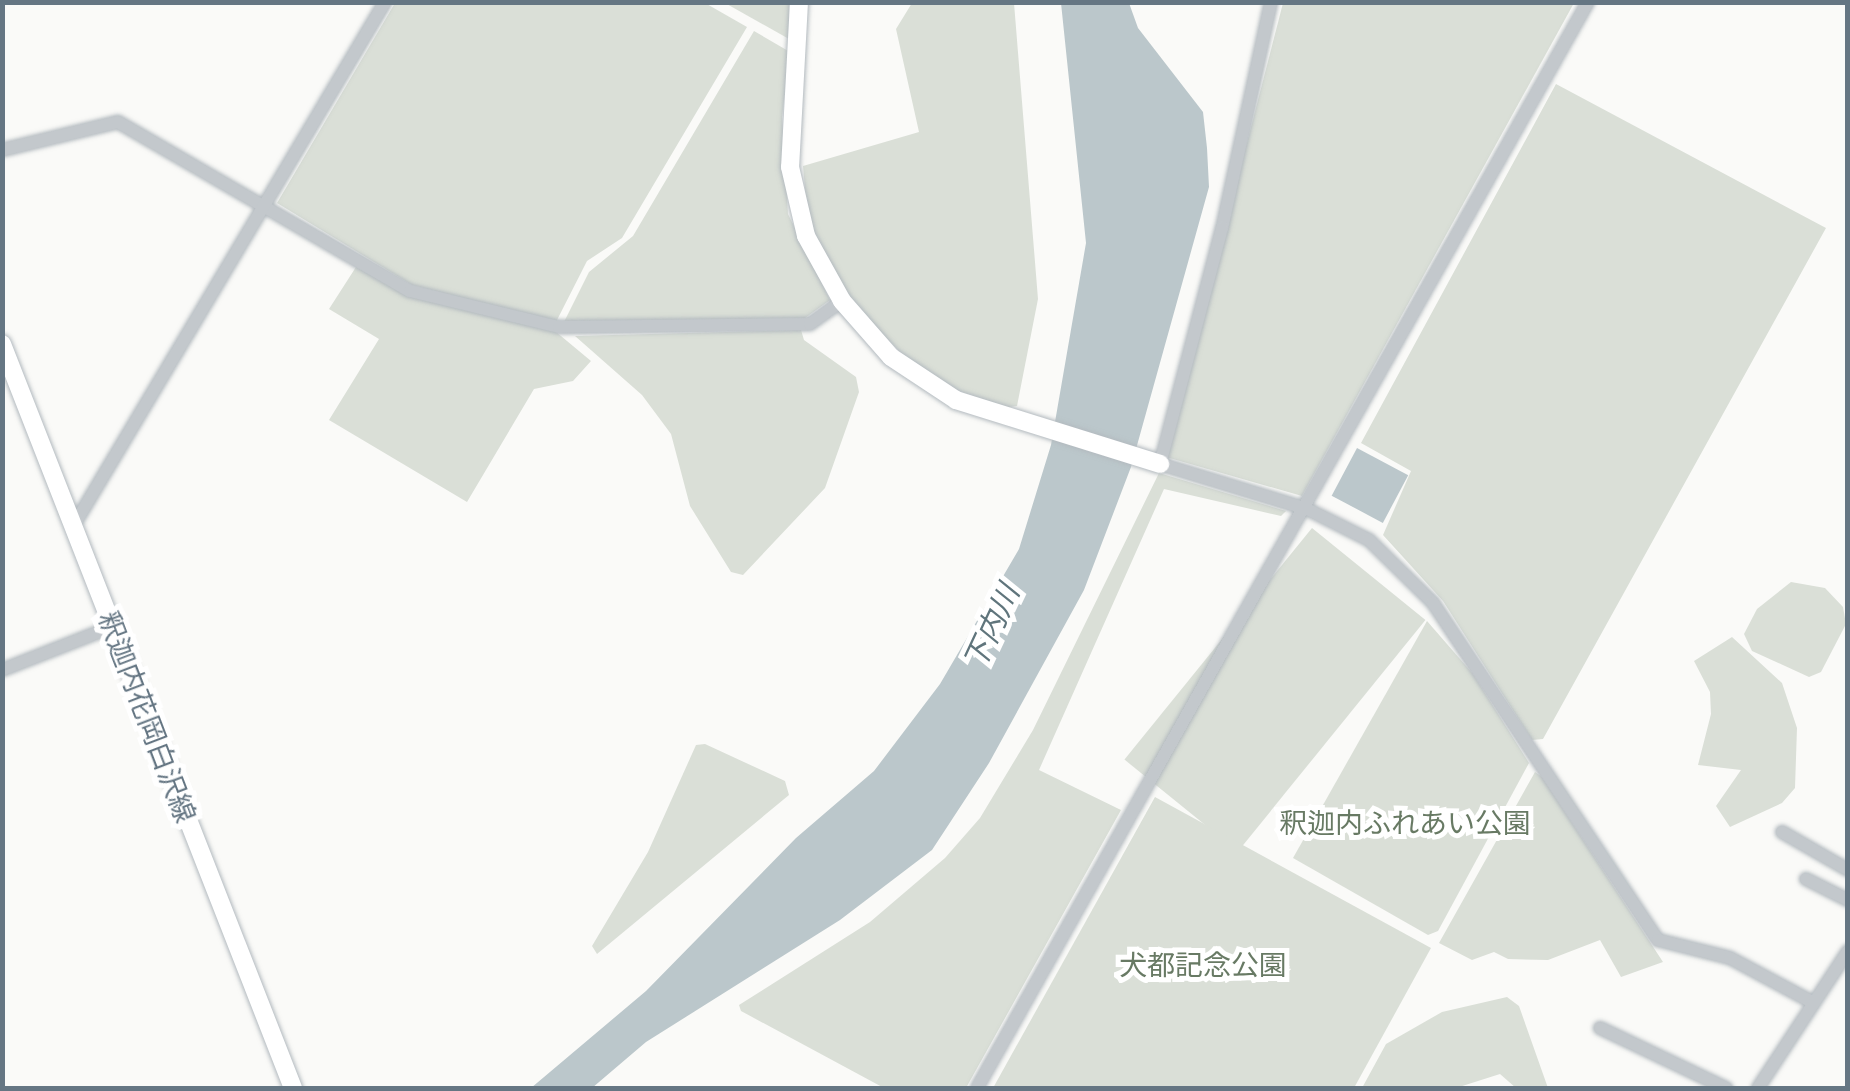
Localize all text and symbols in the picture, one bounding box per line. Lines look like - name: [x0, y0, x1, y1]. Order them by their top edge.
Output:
- water label: 下内川: [956, 579, 1026, 675]
- street label: 釈迦内花岡白沢線: [91, 606, 203, 828]
- park label: 釈迦内ふれあい公園: [1279, 806, 1531, 840]
- park label: 犬都記念公園: [1119, 948, 1287, 982]

